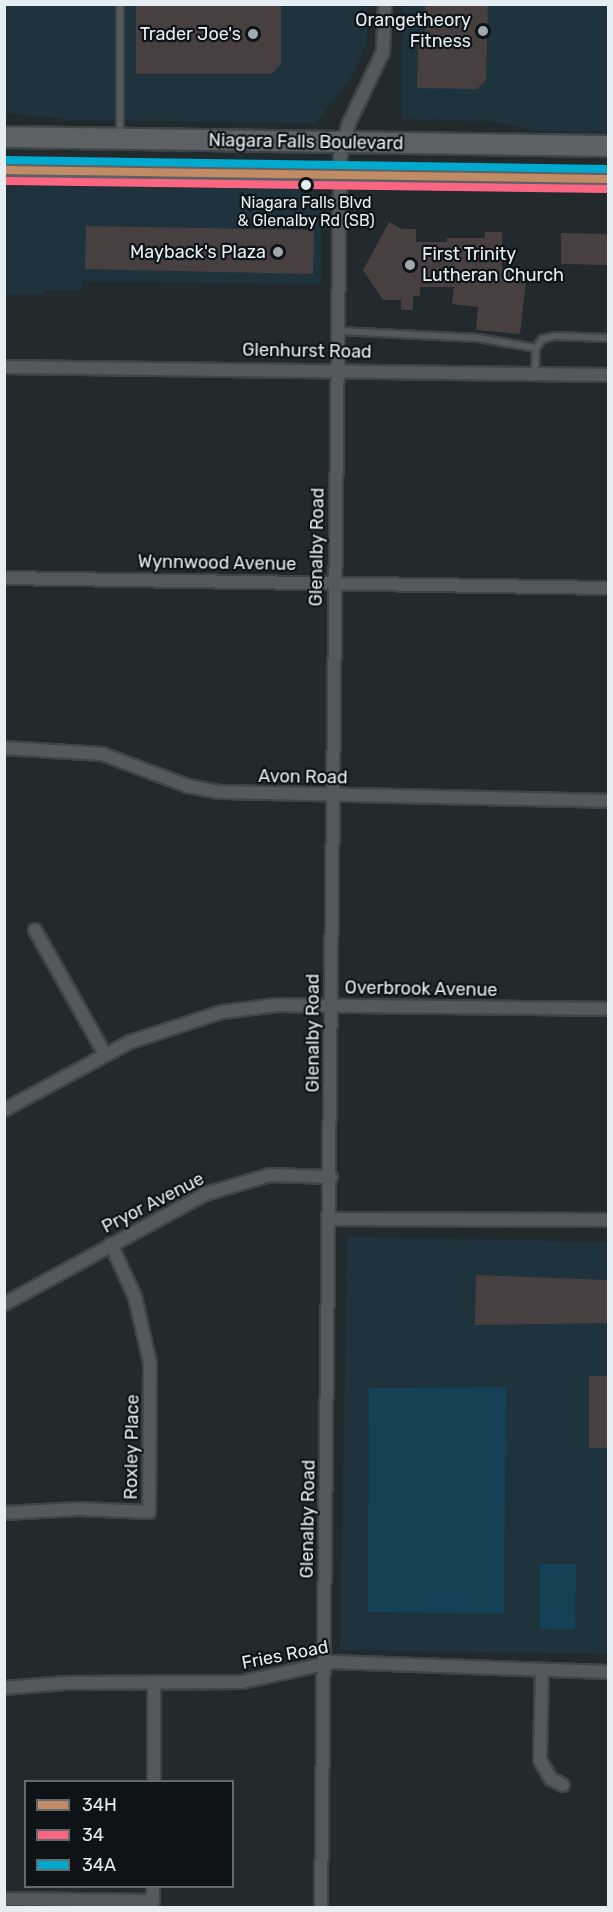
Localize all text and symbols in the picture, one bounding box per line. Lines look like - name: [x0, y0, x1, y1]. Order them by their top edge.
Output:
- place label: Orangetheory Fitness: [355, 10, 471, 52]
- place label: Trader Joe's: [139, 23, 241, 45]
- marker: Orangetheory Fitness: [476, 24, 490, 38]
- marker: Trader Joe's: [246, 27, 260, 41]
- street label: Niagara Falls Boulevard: [208, 129, 404, 155]
- marker: Niagara Falls Blvd & Glenalby Rd (SB): [300, 179, 312, 191]
- place label: Niagara Falls Blvd & Glenalby Rd (SB): [237, 193, 375, 231]
- place label: Mayback's Plaza: [130, 241, 266, 263]
- place label: First Trinity Lutheran Church: [422, 244, 564, 286]
- marker: Mayback's Plaza: [271, 245, 285, 259]
- marker: First Trinity Lutheran Church: [403, 258, 417, 272]
- street label: Glenhurst Road: [242, 339, 372, 363]
- street label: Glenalby Road: [305, 487, 329, 607]
- street label: Wynnwood Avenue: [137, 551, 297, 575]
- street label: Avon Road: [258, 765, 348, 789]
- street label: Glenalby Road: [302, 973, 324, 1093]
- street label: Overbrook Avenue: [344, 977, 498, 1001]
- street label: Pryor Avenue: [98, 1168, 208, 1238]
- street label: Roxley Place: [120, 1394, 144, 1500]
- street label: Glenalby Road: [296, 1459, 320, 1579]
- street label: Fries Road: [240, 1636, 330, 1674]
- legend: [24, 1780, 234, 1888]
- text: 34H: [82, 1794, 117, 1816]
- text: 34: [82, 1824, 104, 1846]
- text: 34A: [82, 1854, 116, 1876]

